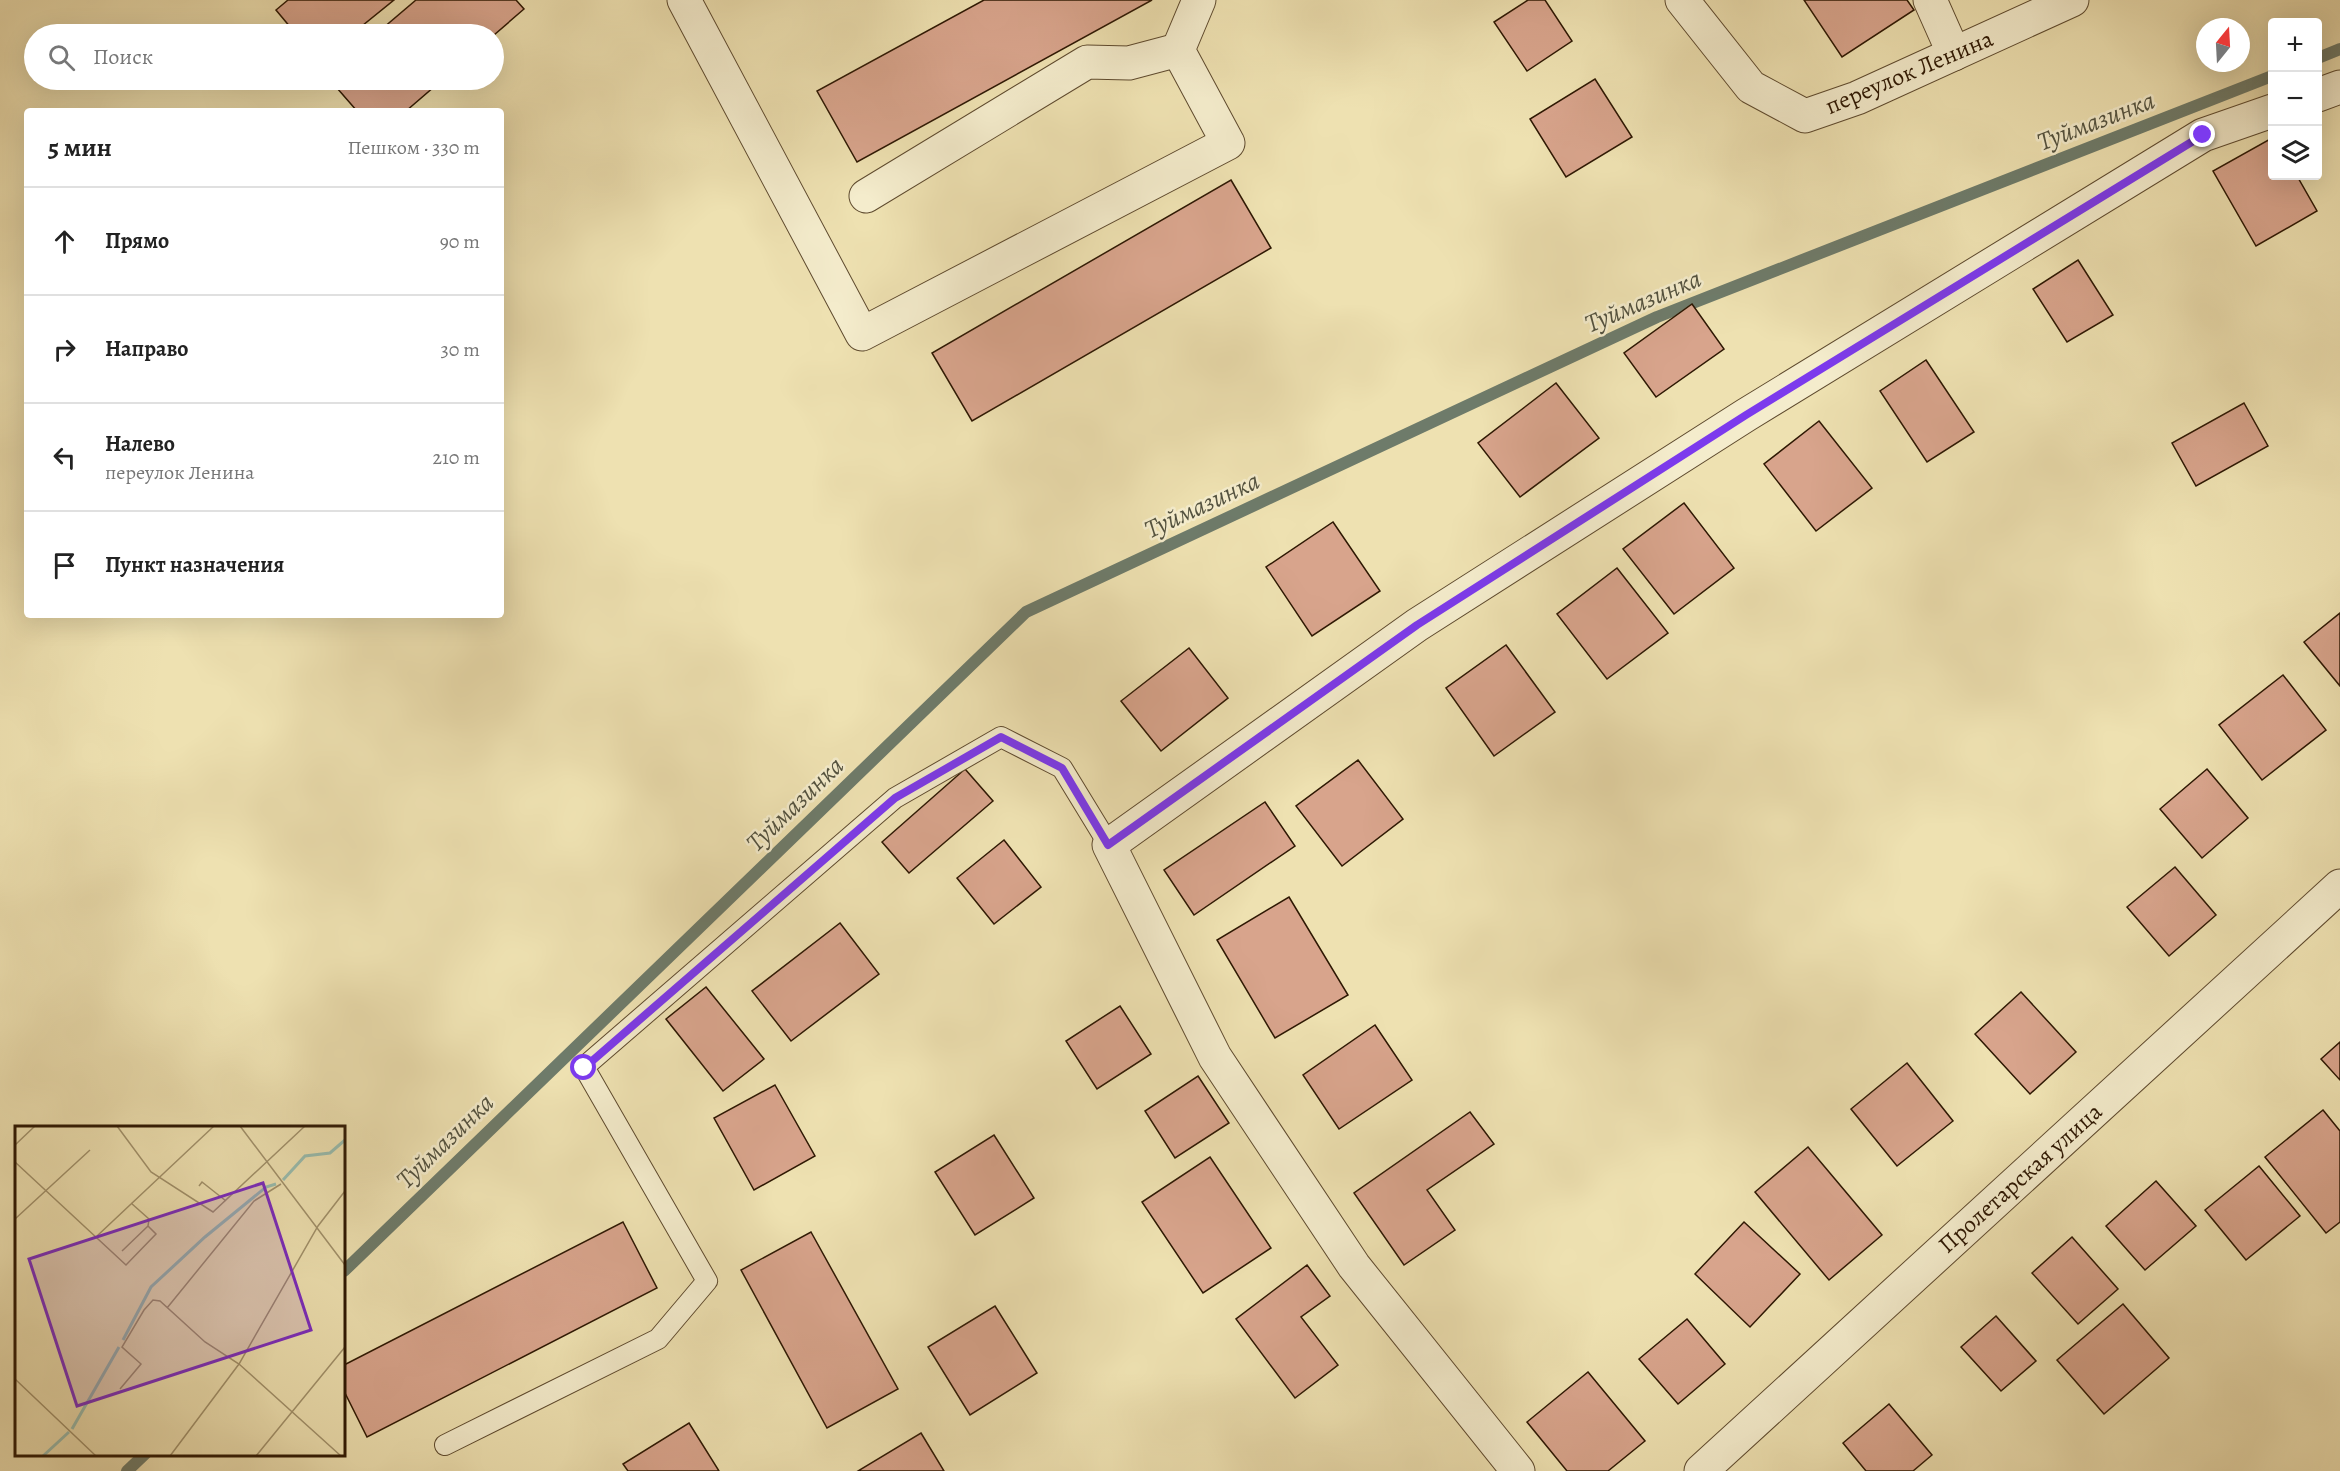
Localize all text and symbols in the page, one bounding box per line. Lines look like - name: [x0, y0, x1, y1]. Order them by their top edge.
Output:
- north arrow: [2196, 18, 2250, 72]
- map controls: [2268, 18, 2322, 180]
- button: +: [2268, 18, 2322, 72]
- street label: переулок Ленина: [1820, 22, 1998, 122]
- search box: [24, 24, 504, 90]
- icon: search: [45, 41, 78, 74]
- text: Поиск: [93, 42, 153, 72]
- button: −: [2268, 72, 2322, 126]
- water label: Туймазинка: [2032, 83, 2160, 159]
- route end: [2189, 121, 2215, 147]
- button: layers: [2268, 126, 2322, 180]
- text: 5 мин: [48, 130, 112, 165]
- text: Пешком · 330 m: [347, 134, 480, 161]
- icon: ahead: [48, 225, 81, 258]
- text: Прямо: [105, 226, 169, 256]
- text: 90 m: [440, 228, 480, 255]
- water label: Туймазинка: [1579, 261, 1707, 341]
- icon: right: [48, 333, 81, 366]
- text: Направо: [105, 334, 188, 364]
- text: 30 m: [440, 336, 480, 363]
- text: Налево: [105, 429, 175, 459]
- icon: left: [48, 441, 81, 474]
- text: 210 m: [432, 444, 480, 471]
- text: переулок Ленина: [105, 459, 255, 486]
- water label: Туймазинка: [1139, 463, 1265, 547]
- icon: arrive: [48, 549, 81, 582]
- text: Пункт назначения: [105, 550, 284, 580]
- water label: Туймазинка: [738, 749, 852, 859]
- route start: [570, 1054, 596, 1080]
- water label: Туймазинка: [388, 1086, 502, 1196]
- street label: Пролетарская улица: [1931, 1096, 2109, 1260]
- inset map: [15, 1126, 345, 1456]

